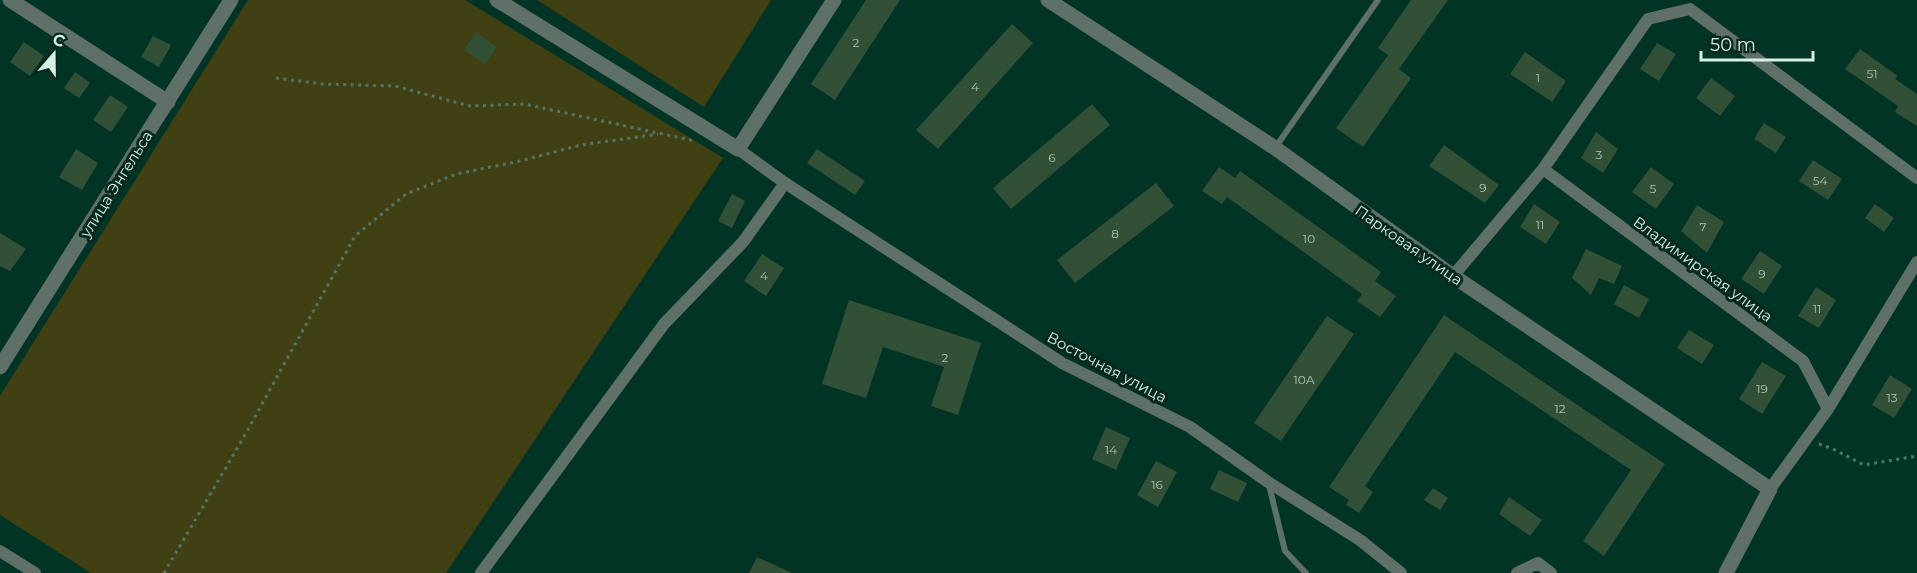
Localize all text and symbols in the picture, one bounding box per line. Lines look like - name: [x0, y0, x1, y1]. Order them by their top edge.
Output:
- north arrow: [24, 24, 84, 84]
- scale bar: [1701, 24, 1814, 62]
- text: С: [50, 29, 68, 51]
- text: 50 m: [1710, 34, 1756, 56]
- house number: 2: [853, 35, 860, 50]
- house number: 51: [1866, 66, 1878, 81]
- house number: 1: [1536, 70, 1540, 85]
- house number: 4: [971, 79, 979, 94]
- street label: улица Энгельса: [75, 127, 157, 242]
- house number: 3: [1596, 147, 1603, 162]
- house number: 6: [1048, 150, 1056, 165]
- house number: 54: [1813, 173, 1827, 188]
- house number: 9: [1479, 180, 1487, 195]
- house number: 5: [1650, 181, 1657, 196]
- street label: Парковая улица: [1351, 201, 1467, 289]
- street label: Владимирская улица: [1630, 212, 1776, 326]
- house number: 11: [1536, 217, 1544, 232]
- house number: 7: [1699, 219, 1707, 234]
- house number: 8: [1111, 226, 1119, 241]
- house number: 10: [1303, 231, 1315, 246]
- house number: 9: [1758, 266, 1766, 281]
- house number: 4: [760, 268, 768, 283]
- house number: 11: [1813, 301, 1821, 316]
- street label: Восточная улица: [1044, 327, 1170, 407]
- house number: 2: [942, 350, 949, 365]
- house number: 10А: [1293, 372, 1315, 387]
- house number: 19: [1756, 381, 1768, 396]
- house number: 13: [1886, 390, 1898, 405]
- house number: 12: [1554, 401, 1566, 416]
- house number: 14: [1105, 442, 1117, 457]
- house number: 16: [1151, 477, 1163, 492]

